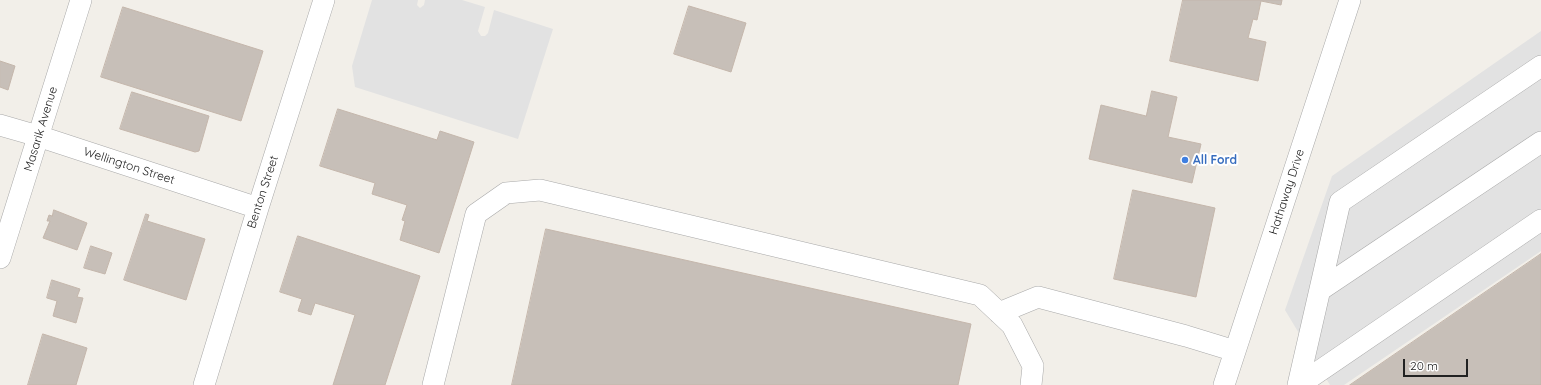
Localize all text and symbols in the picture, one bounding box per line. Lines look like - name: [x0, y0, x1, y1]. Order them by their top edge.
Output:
- street label: Masarik Avenue: [21, 85, 61, 173]
- street label: Wellington Street: [82, 144, 176, 188]
- street label: Hathaway Drive: [1266, 147, 1308, 237]
- place label: All Ford: [1193, 153, 1237, 167]
- street label: Benton Street: [244, 154, 282, 230]
- marker: All Ford: [1180, 155, 1190, 165]
- scale bar: [1405, 351, 1470, 377]
- text: 20 m: [1410, 358, 1438, 373]

